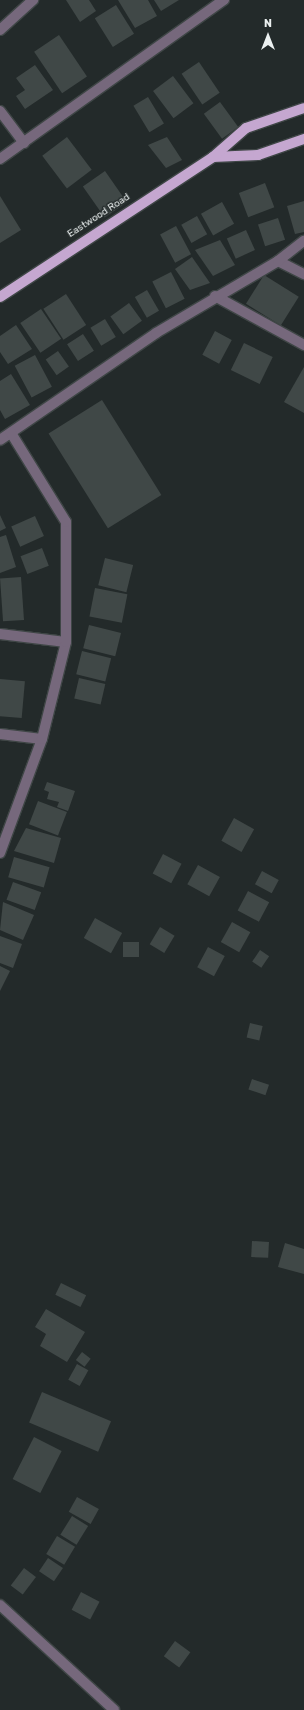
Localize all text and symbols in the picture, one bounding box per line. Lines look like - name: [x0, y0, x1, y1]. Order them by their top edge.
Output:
- north arrow: [248, 16, 288, 56]
- text: N: [264, 17, 272, 30]
- street label: Eastwood Road: [66, 191, 132, 241]

